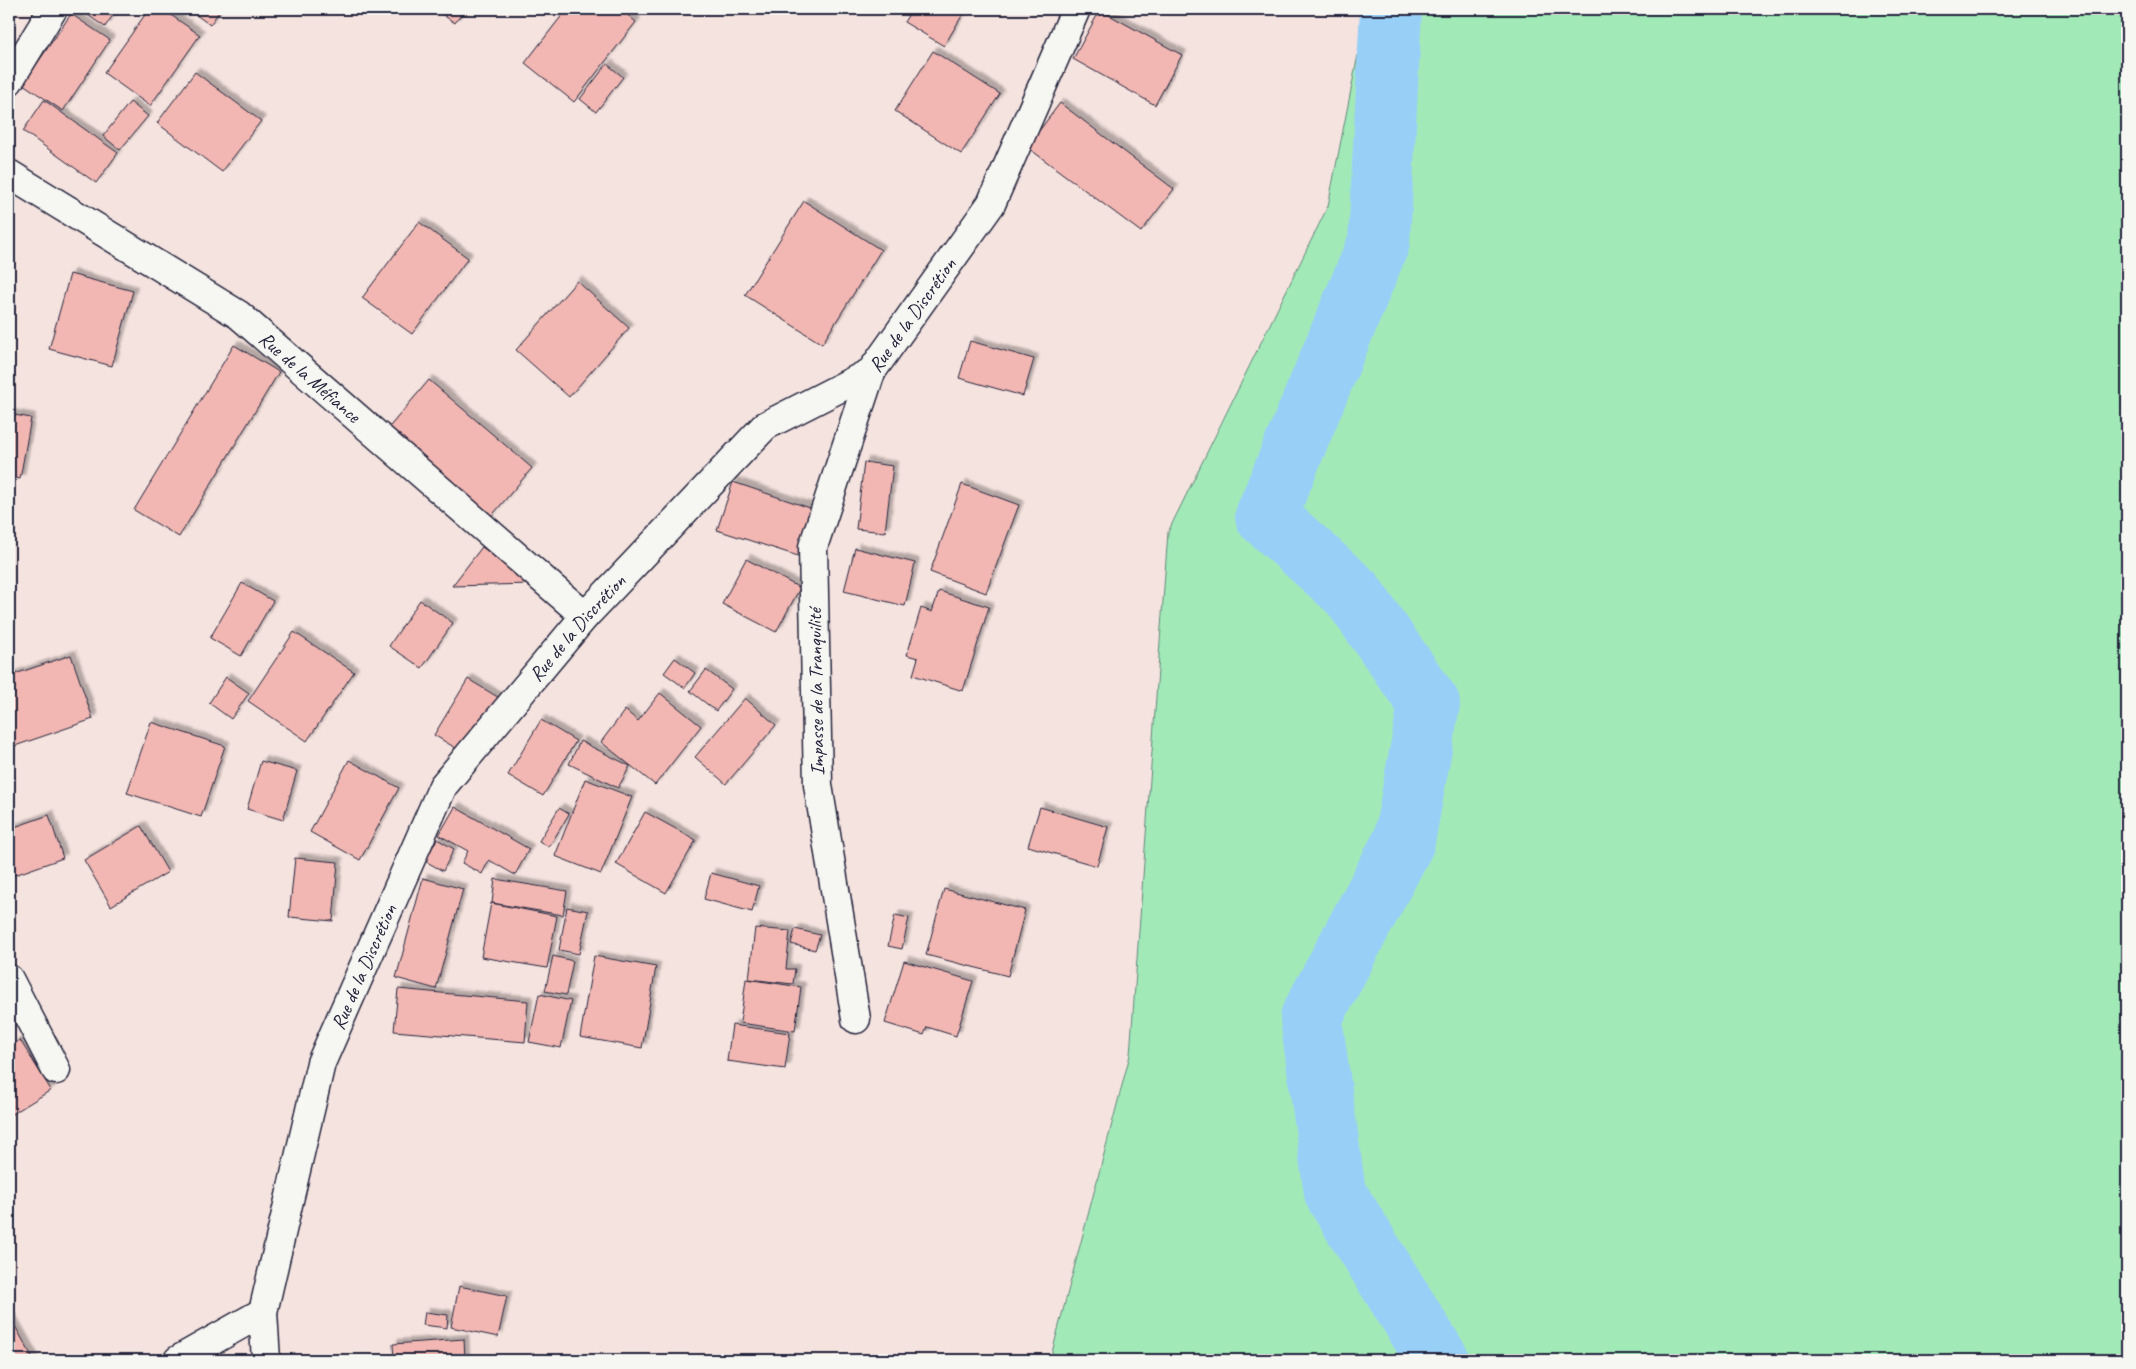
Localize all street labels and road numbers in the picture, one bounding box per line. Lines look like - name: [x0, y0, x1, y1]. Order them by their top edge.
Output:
- street label: Rue de la Discrétion: [863, 252, 962, 377]
- street label: Rue de la Méfiance: [254, 326, 367, 429]
- street label: Rue de la Discrétion: [523, 568, 631, 686]
- street label: Impasse de la Tranquilité: [802, 605, 830, 776]
- street label: Rue de la Discrétion: [325, 899, 402, 1033]

